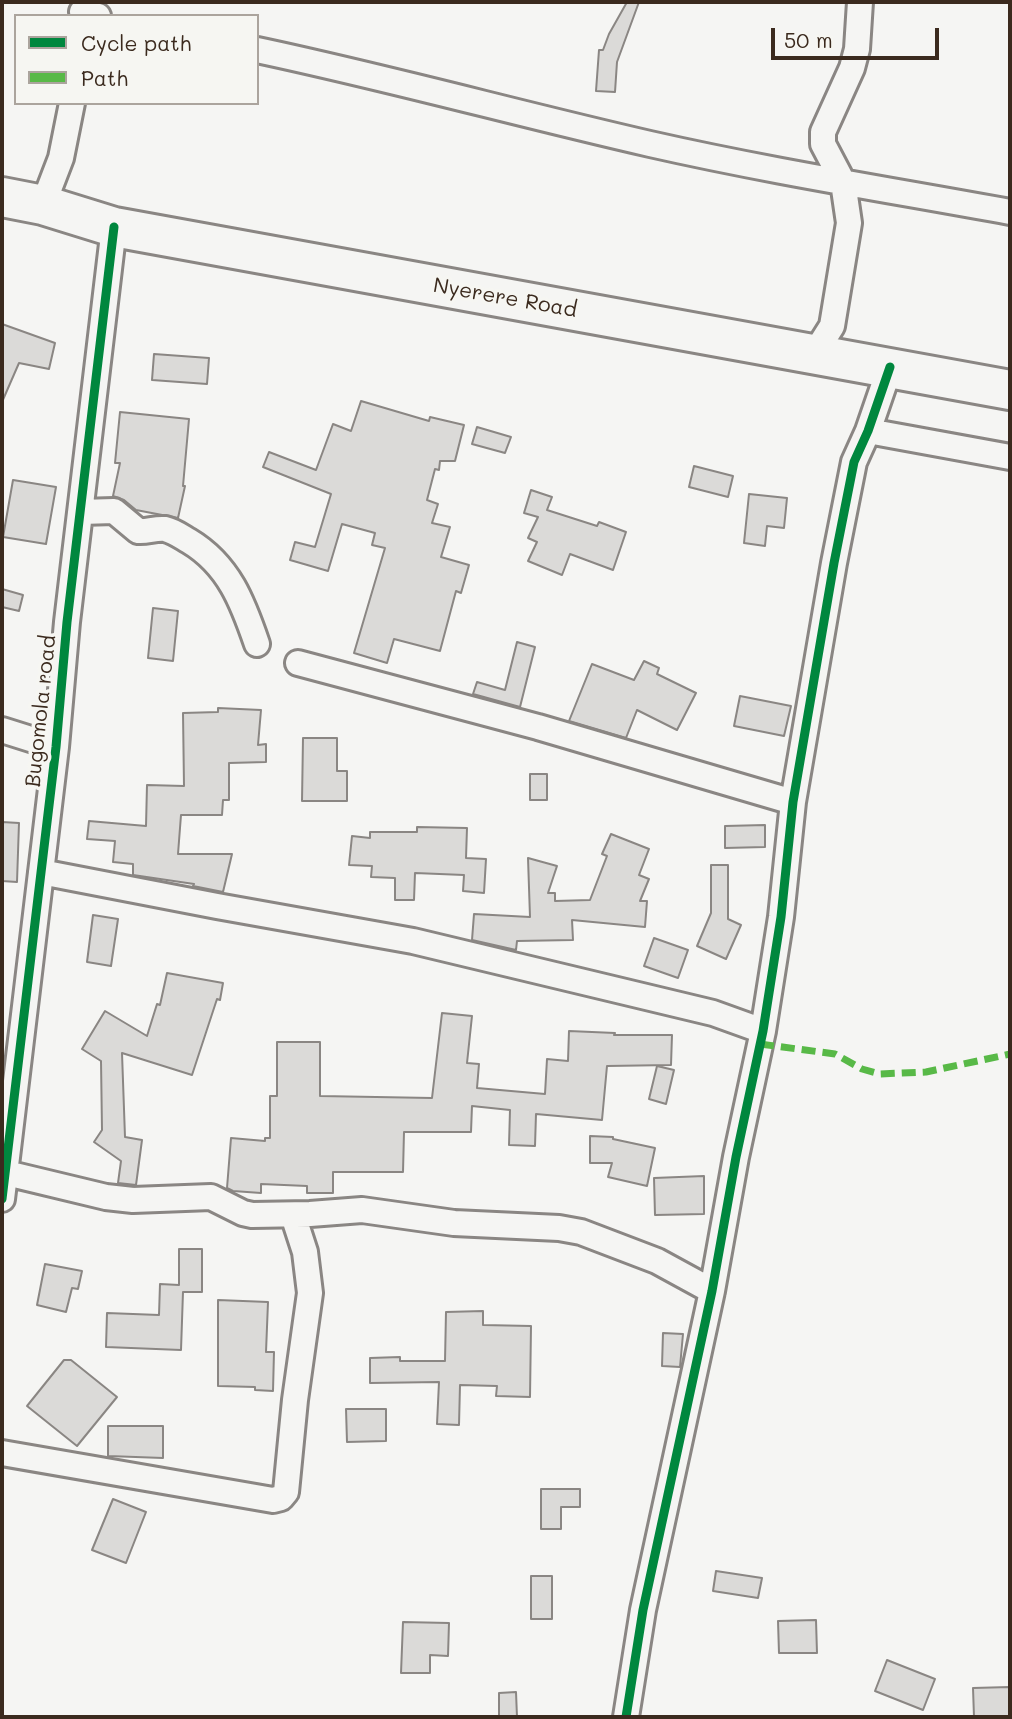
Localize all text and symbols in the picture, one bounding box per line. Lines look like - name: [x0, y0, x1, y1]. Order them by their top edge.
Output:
- legend: [14, 14, 259, 105]
- scale bar: [774, 14, 942, 58]
- text: 50 m: [784, 26, 833, 53]
- text: Cycle path: [81, 29, 191, 56]
- text: Path: [81, 64, 128, 91]
- street label: Nyerere Road: [431, 273, 579, 323]
- street label: Bugomola road: [20, 634, 62, 788]

